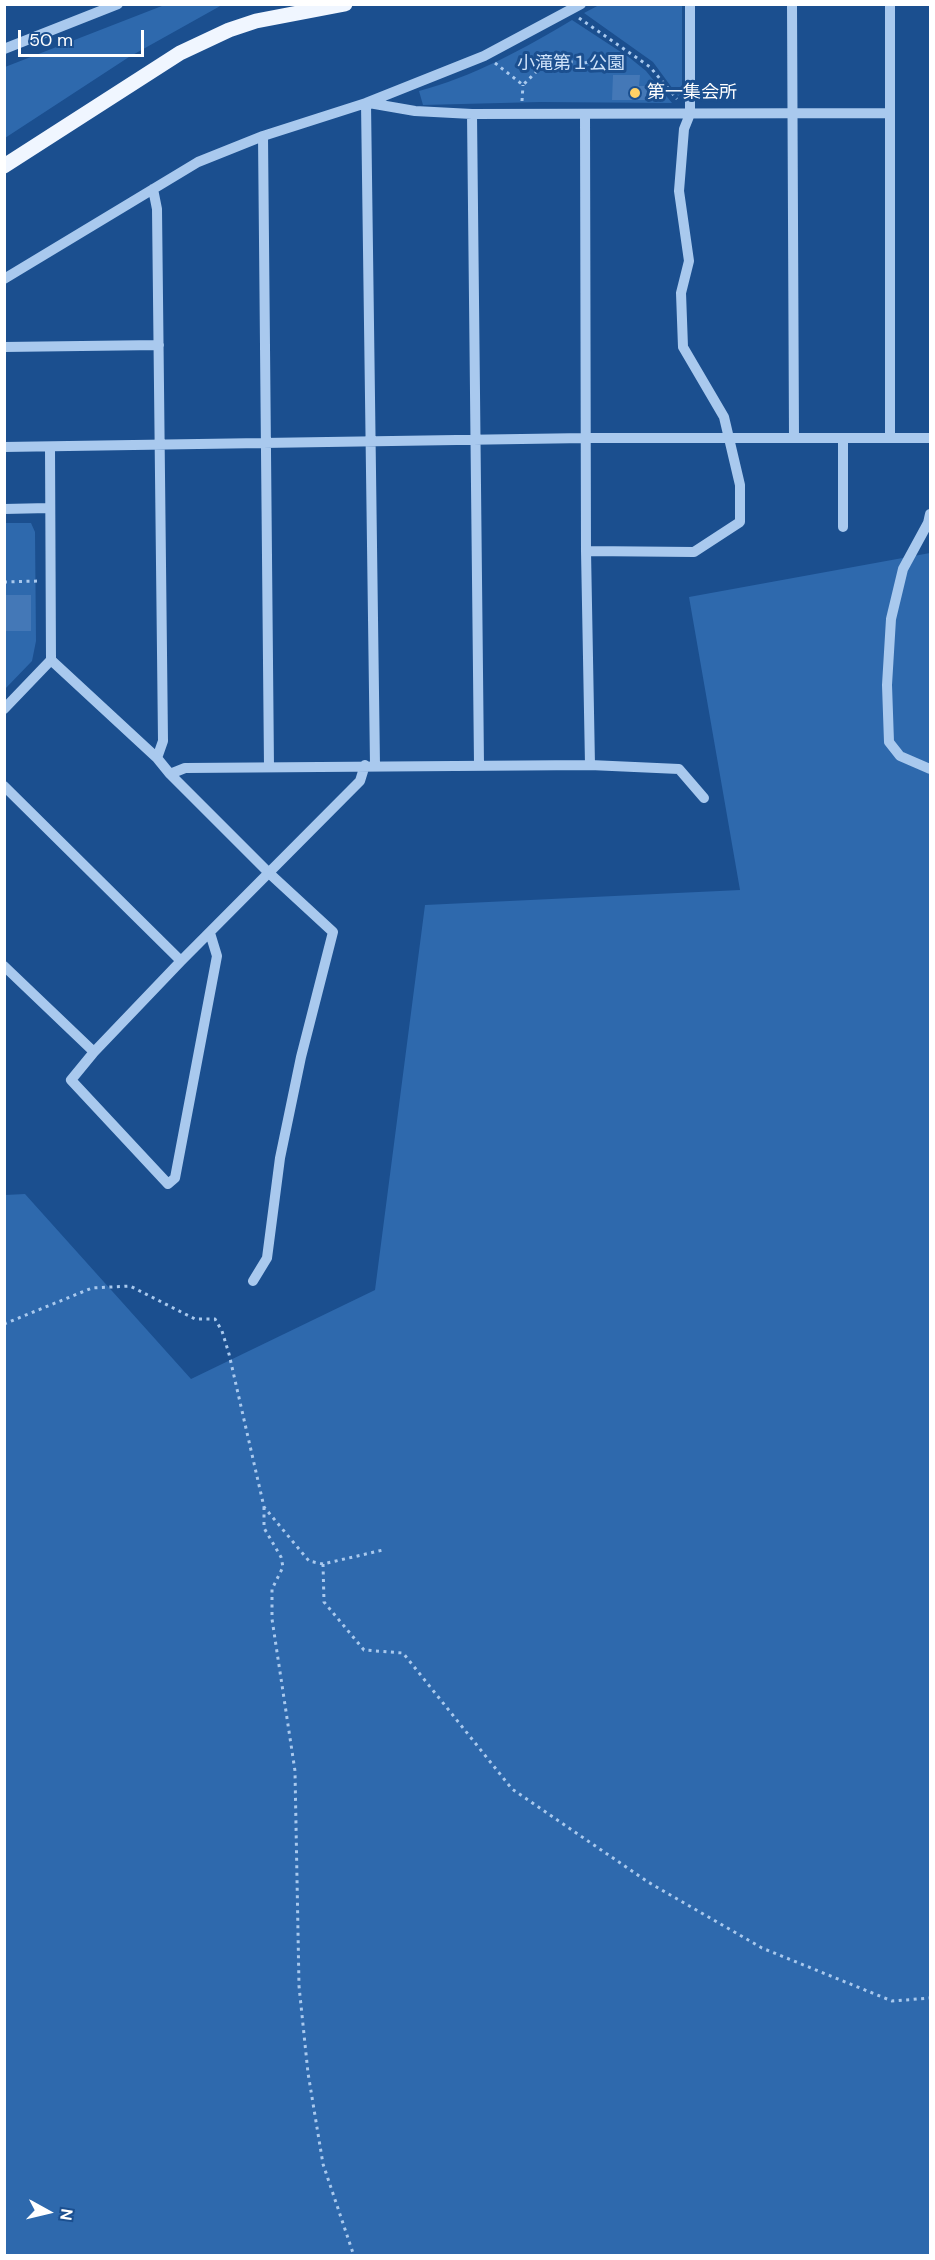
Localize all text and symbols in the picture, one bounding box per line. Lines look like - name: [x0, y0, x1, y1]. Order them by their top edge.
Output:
- scale bar: [21, 18, 147, 56]
- text: 50 m: [29, 28, 73, 52]
- park label: 小滝第１公園: [517, 53, 625, 75]
- place label: 第一集会所: [647, 82, 737, 104]
- marker: 第一集会所: [628, 86, 642, 100]
- north arrow: [18, 2182, 78, 2242]
- text: N: [55, 2207, 78, 2222]

